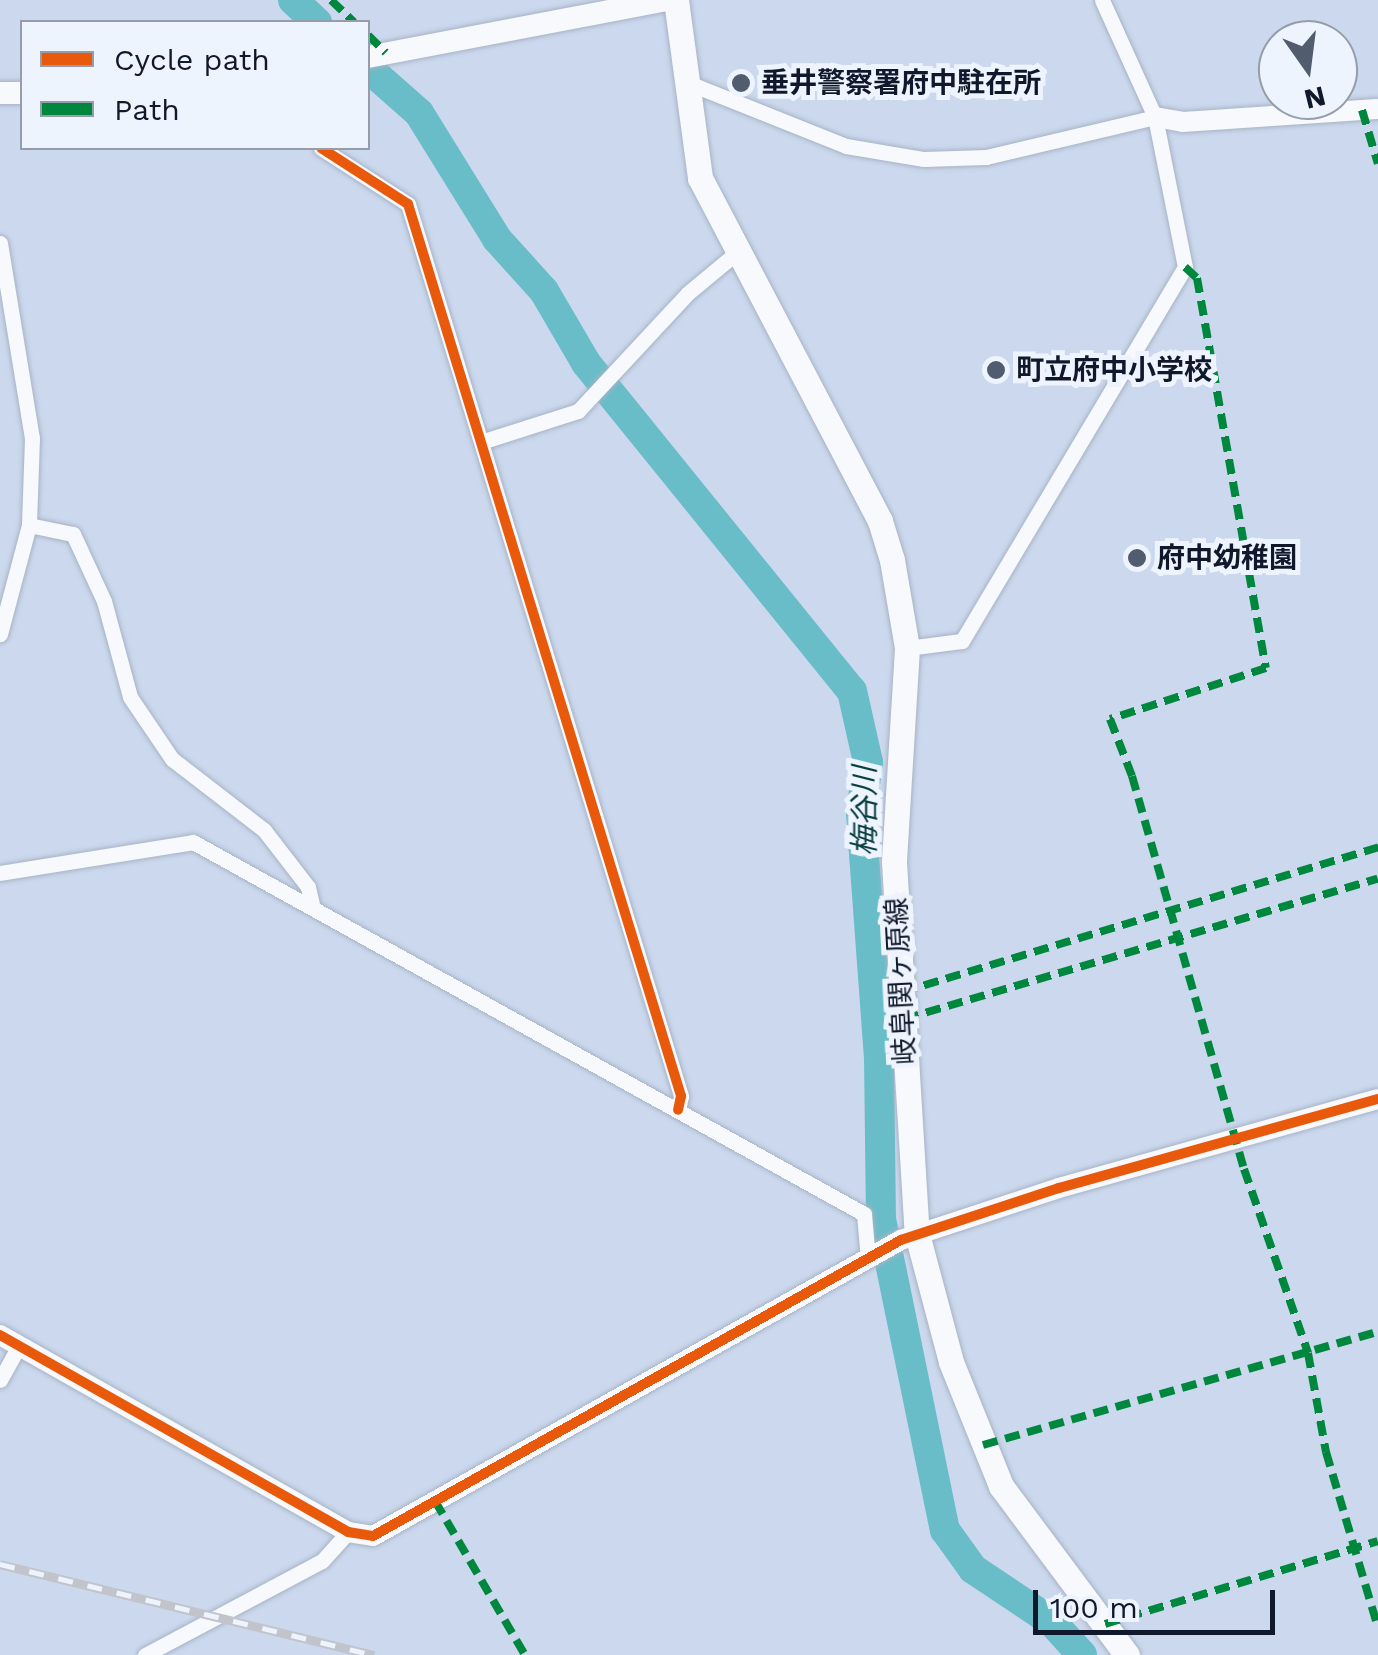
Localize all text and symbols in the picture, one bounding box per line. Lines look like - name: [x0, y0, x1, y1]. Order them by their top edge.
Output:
- legend: [20, 20, 370, 150]
- north arrow: [1258, 20, 1358, 120]
- text: Cycle path: [114, 42, 270, 77]
- place label: 垂井警察署府中駐在所: [761, 66, 1041, 100]
- marker: 垂井警察署府中駐在所: [730, 72, 752, 94]
- text: N: [1301, 79, 1329, 116]
- text: Path: [114, 92, 180, 127]
- place label: 町立府中小学校: [1016, 353, 1212, 387]
- marker: 町立府中小学校: [985, 359, 1007, 381]
- place label: 府中幼稚園: [1157, 541, 1297, 575]
- marker: 府中幼稚園: [1126, 547, 1148, 569]
- water label: 梅谷川: [847, 766, 883, 856]
- street label: 岐阜関ヶ原線: [880, 896, 922, 1066]
- scale bar: [1038, 1570, 1280, 1632]
- text: 100 m: [1050, 1590, 1138, 1625]

